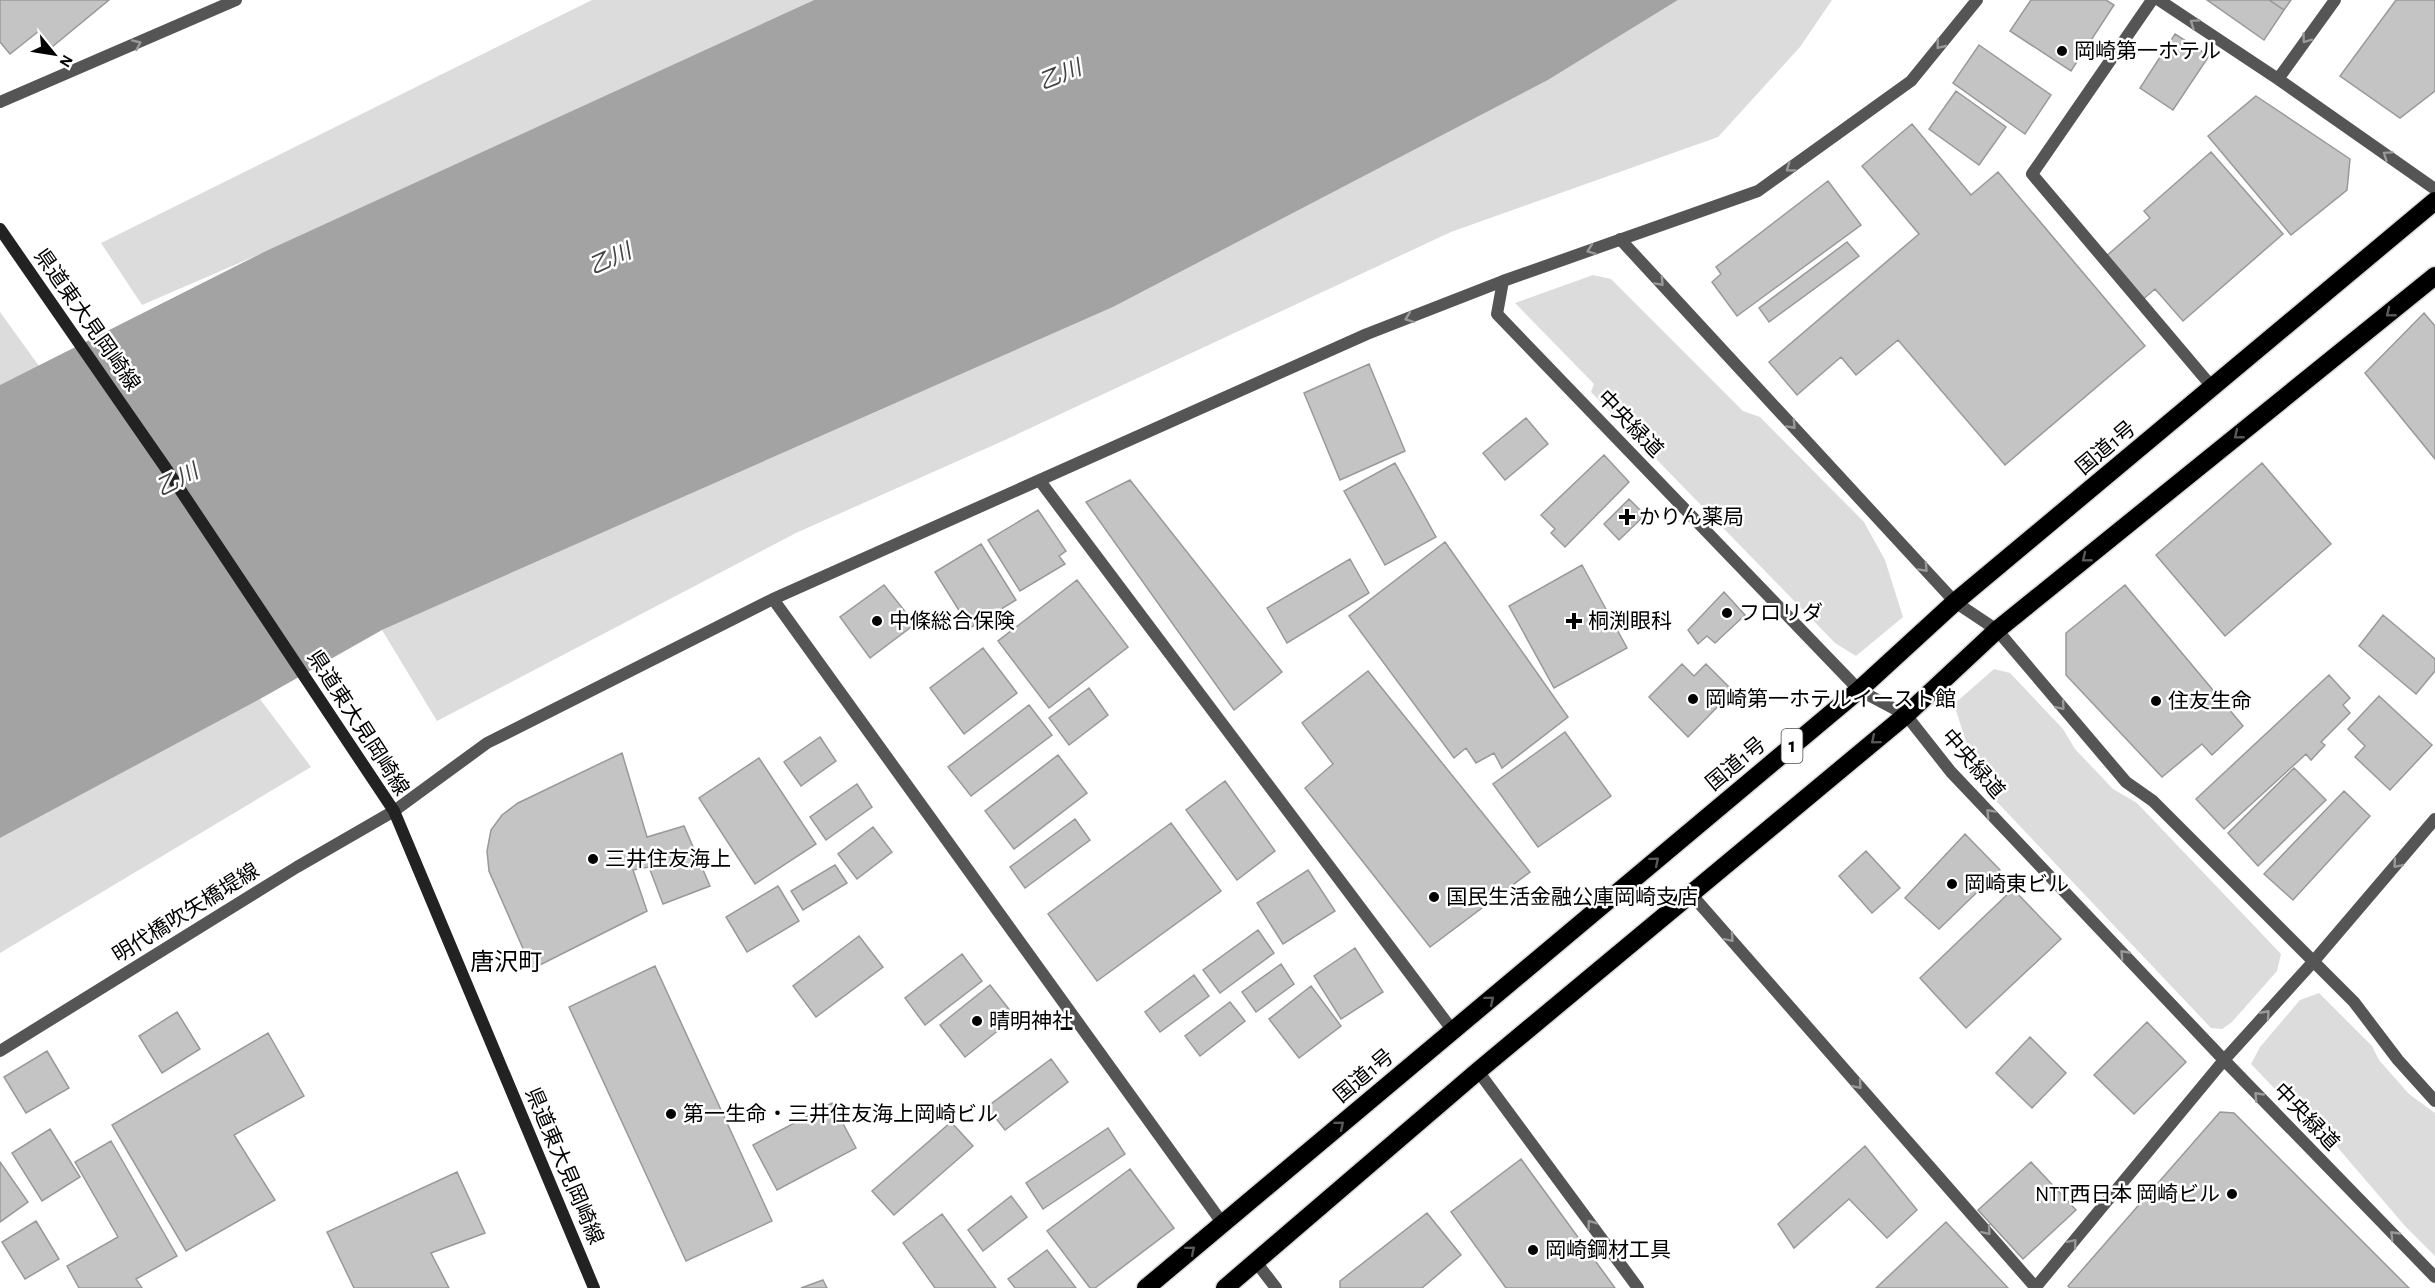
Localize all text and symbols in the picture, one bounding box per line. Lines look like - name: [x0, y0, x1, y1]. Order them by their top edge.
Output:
- one-way arrow: [2190, 19, 2201, 30]
- north arrow: [24, 24, 84, 84]
- one-way arrow: [2302, 33, 2313, 44]
- one-way arrow: [1936, 38, 1947, 49]
- one-way arrow: [130, 39, 141, 51]
- place label: 岡崎第一ホテル: [2074, 40, 2221, 62]
- marker: 岡崎第一ホテル: [2055, 44, 2069, 58]
- text: N: [56, 52, 76, 70]
- water label: 乙川: [1035, 56, 1086, 93]
- one-way arrow: [2383, 151, 2394, 162]
- one-way arrow: [1786, 161, 1797, 172]
- water label: 乙川: [585, 239, 636, 278]
- one-way arrow: [1587, 242, 1597, 255]
- street label: 県道東大見岡崎線: [30, 245, 145, 395]
- one-way arrow: [1652, 275, 1663, 286]
- one-way arrow: [2385, 305, 2396, 316]
- one-way arrow: [1404, 311, 1415, 323]
- street label: 中央緑道: [1593, 386, 1667, 462]
- street label: 国道1号: [2072, 417, 2140, 479]
- one-way arrow: [1785, 419, 1796, 429]
- one-way arrow: [2234, 428, 2245, 439]
- water label: 乙川: [152, 459, 203, 500]
- place label: かりん薬局: [1639, 506, 1744, 528]
- marker: かりん薬局: [1620, 510, 1634, 524]
- one-way arrow: [2082, 550, 2093, 561]
- one-way arrow: [1917, 561, 1928, 572]
- place label: フロリダ: [1739, 602, 1823, 624]
- marker: フロリダ: [1720, 606, 1734, 620]
- place label: 中條総合保険: [889, 610, 1015, 632]
- place label: 桐渕眼科: [1588, 610, 1672, 632]
- marker: 桐渕眼科: [1565, 612, 1583, 630]
- marker: 中條総合保険: [870, 614, 884, 628]
- street label: 県道東大見岡崎線: [303, 646, 413, 799]
- place label: 岡崎第一ホテルイースト館: [1705, 688, 1956, 710]
- place label: 住友生命: [2168, 690, 2252, 712]
- marker: 岡崎第一ホテルイースト館: [1686, 692, 1700, 706]
- marker: 住友生命: [2149, 694, 2163, 708]
- one-way arrow: [2054, 699, 2065, 710]
- street label: 中央緑道: [1938, 725, 2009, 803]
- road number: 1: [1782, 729, 1802, 763]
- street label: 国道1号: [1702, 733, 1770, 795]
- one-way arrow: [1871, 733, 1882, 744]
- one-way arrow: [1986, 809, 1997, 820]
- place label: 三井住友海上: [605, 848, 731, 870]
- marker: 三井住友海上: [586, 852, 600, 866]
- one-way arrow: [1648, 857, 1659, 868]
- one-way arrow: [2393, 857, 2404, 868]
- street label: 明代橋吹矢橋堤線: [109, 859, 263, 966]
- place label: 岡崎東ビル: [1964, 873, 2069, 895]
- marker: 岡崎東ビル: [1945, 877, 1959, 891]
- place label: 国民生活金融公庫岡崎支店: [1446, 886, 1698, 908]
- marker: 国民生活金融公庫岡崎支店: [1427, 890, 1441, 904]
- one-way arrow: [1723, 931, 1734, 942]
- district label: 唐沢町: [470, 949, 542, 975]
- one-way arrow: [2120, 951, 2131, 962]
- one-way arrow: [1483, 996, 1494, 1007]
- place label: 晴明神社: [989, 1010, 1073, 1032]
- one-way arrow: [2259, 1010, 2270, 1021]
- marker: 晴明神社: [970, 1014, 984, 1028]
- street label: 国道1号: [1330, 1045, 1398, 1107]
- one-way arrow: [1851, 1078, 1862, 1089]
- street label: 中央緑道: [2269, 1079, 2343, 1155]
- street label: 県道東大見岡崎線: [522, 1084, 607, 1247]
- one-way arrow: [2254, 1092, 2265, 1102]
- place label: 第一生命・三井住友海上岡崎ビル: [683, 1103, 998, 1125]
- marker: 第一生命・三井住友海上岡崎ビル: [664, 1107, 678, 1121]
- one-way arrow: [1333, 1121, 1344, 1132]
- place label: NTT西日本 岡崎ビル: [2035, 1183, 2220, 1205]
- marker: NTT西日本 岡崎ビル: [2225, 1187, 2239, 1201]
- one-way arrow: [1587, 1220, 1598, 1231]
- one-way arrow: [1980, 1224, 1991, 1235]
- one-way arrow: [2391, 1232, 2402, 1243]
- place label: 岡崎鋼材工具: [1545, 1239, 1671, 1261]
- one-way arrow: [2065, 1239, 2076, 1250]
- marker: 岡崎鋼材工具: [1526, 1243, 1540, 1257]
- one-way arrow: [1184, 1247, 1195, 1258]

